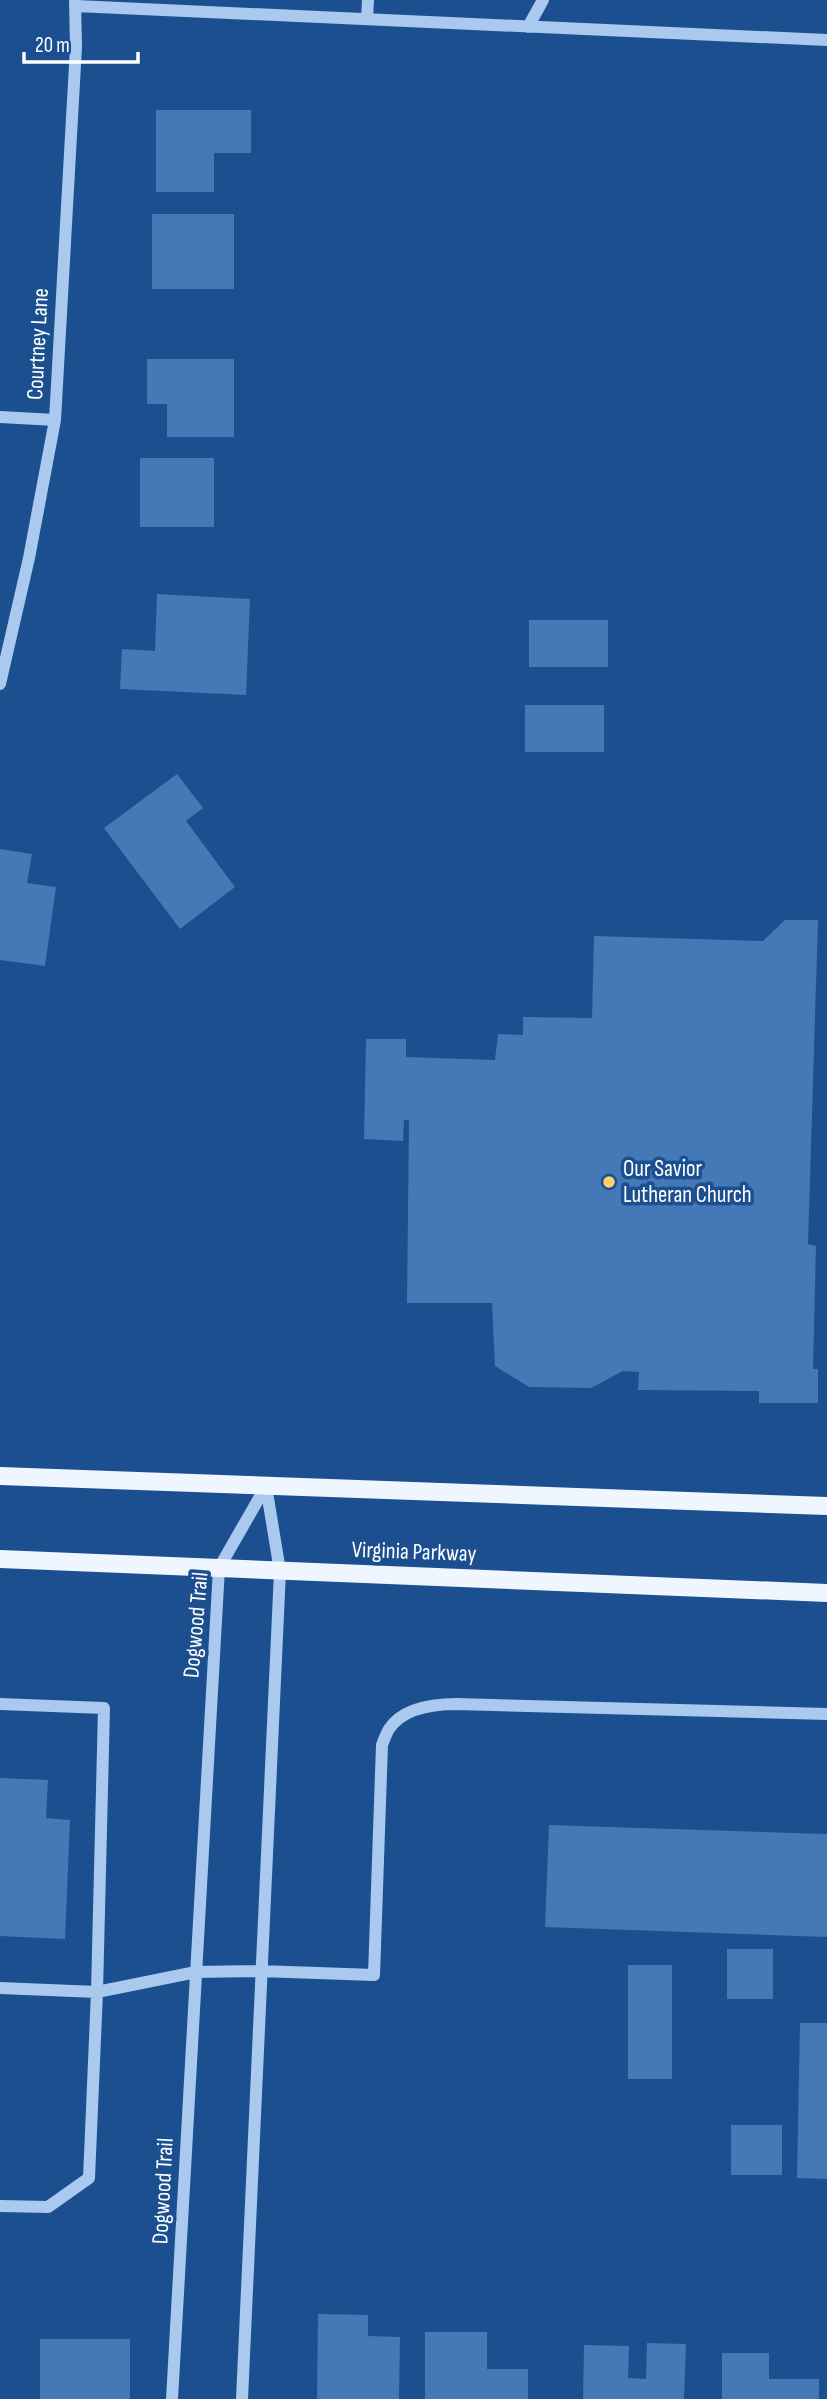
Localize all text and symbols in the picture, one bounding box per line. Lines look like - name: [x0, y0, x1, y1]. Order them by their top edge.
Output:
- scale bar: [24, 21, 138, 65]
- text: 20 m: [35, 33, 70, 58]
- street label: Courtney Lane: [21, 287, 55, 401]
- place label: Our Savior Lutheran Church: [623, 1155, 752, 1209]
- marker: Our Savior Lutheran Church: [601, 1174, 617, 1190]
- street label: Virginia Parkway: [351, 1536, 477, 1568]
- street label: Dogwood Trail: [177, 1571, 215, 1679]
- street label: Dogwood Trail: [146, 2137, 180, 2245]

